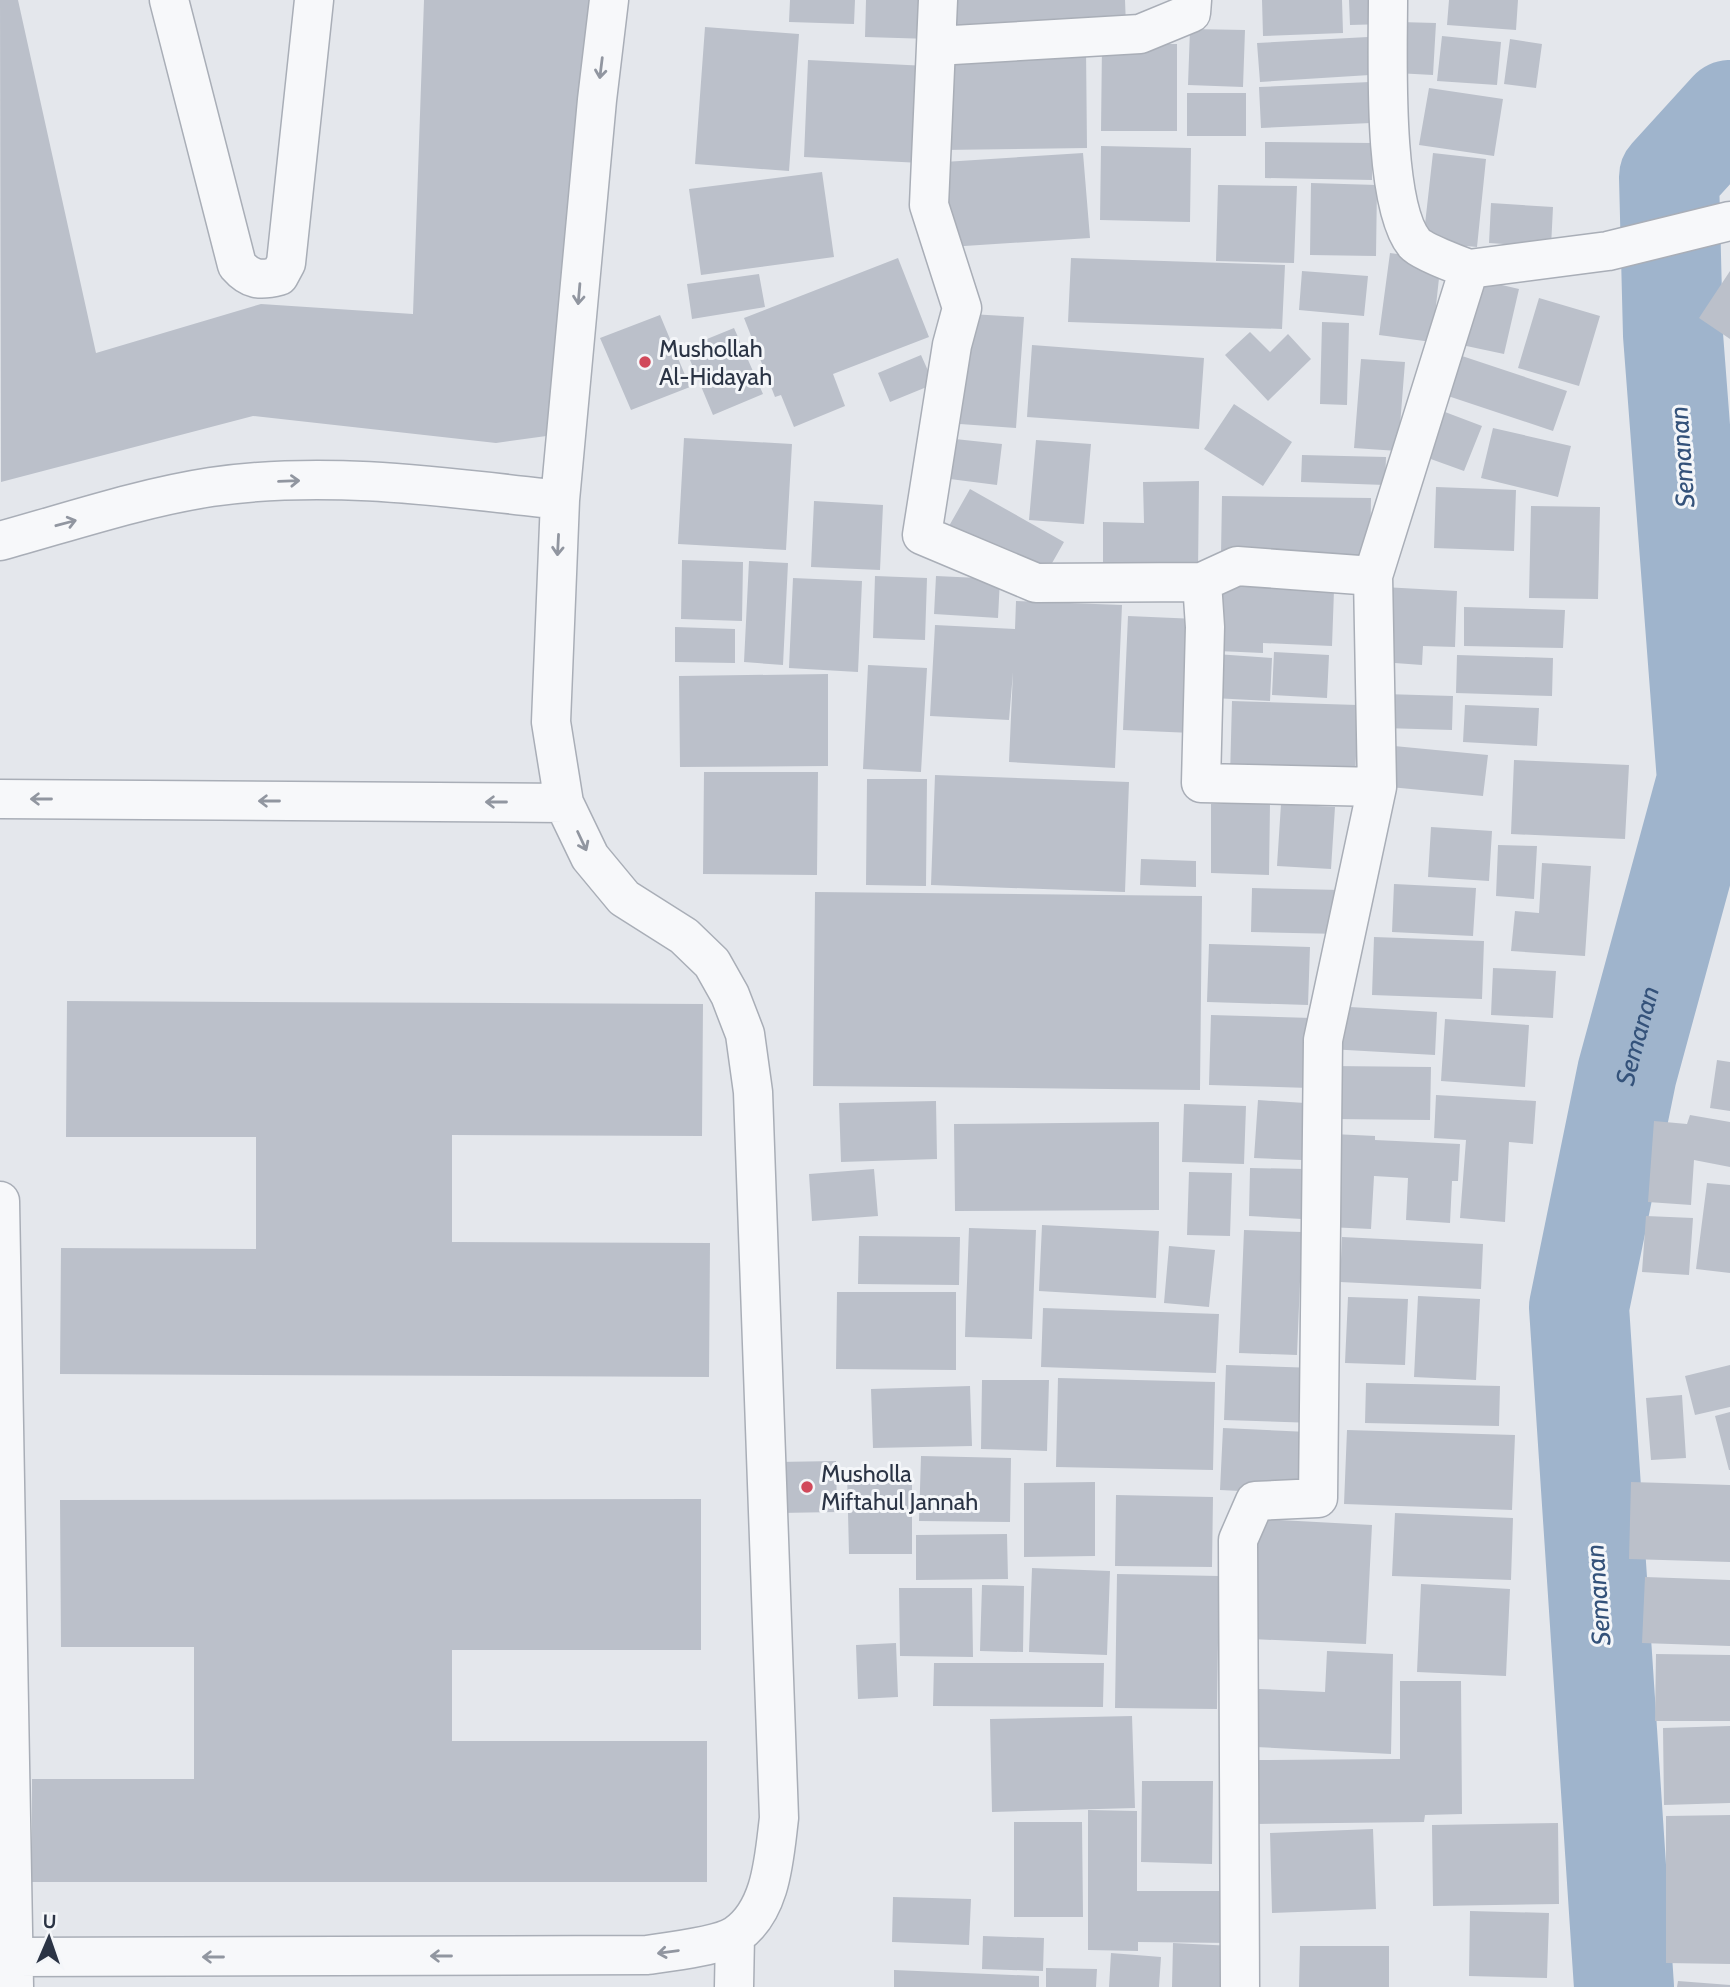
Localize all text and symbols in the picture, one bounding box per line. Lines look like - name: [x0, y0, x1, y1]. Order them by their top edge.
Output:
- one-way arrow: [594, 56, 607, 79]
- one-way arrow: [572, 282, 585, 305]
- place label: Mushollah Al-Hidayah: [659, 334, 772, 391]
- marker: Mushollah Al-Hidayah: [637, 354, 653, 370]
- water label: Semanan: [1662, 405, 1702, 509]
- one-way arrow: [277, 474, 300, 487]
- one-way arrow: [54, 516, 77, 529]
- one-way arrow: [551, 534, 564, 557]
- one-way arrow: [30, 792, 53, 806]
- one-way arrow: [257, 794, 280, 808]
- one-way arrow: [485, 795, 508, 809]
- one-way arrow: [576, 830, 590, 851]
- water label: Semanan: [1609, 982, 1666, 1088]
- place label: Musholla Miftahul Jannah: [821, 1459, 978, 1516]
- marker: Musholla Miftahul Jannah: [799, 1479, 815, 1495]
- water label: Semanan: [1578, 1543, 1618, 1647]
- north arrow: [14, 1903, 84, 1973]
- text: U: [42, 1910, 57, 1933]
- one-way arrow: [657, 1945, 680, 1958]
- one-way arrow: [430, 1949, 453, 1963]
- one-way arrow: [202, 1950, 225, 1964]

